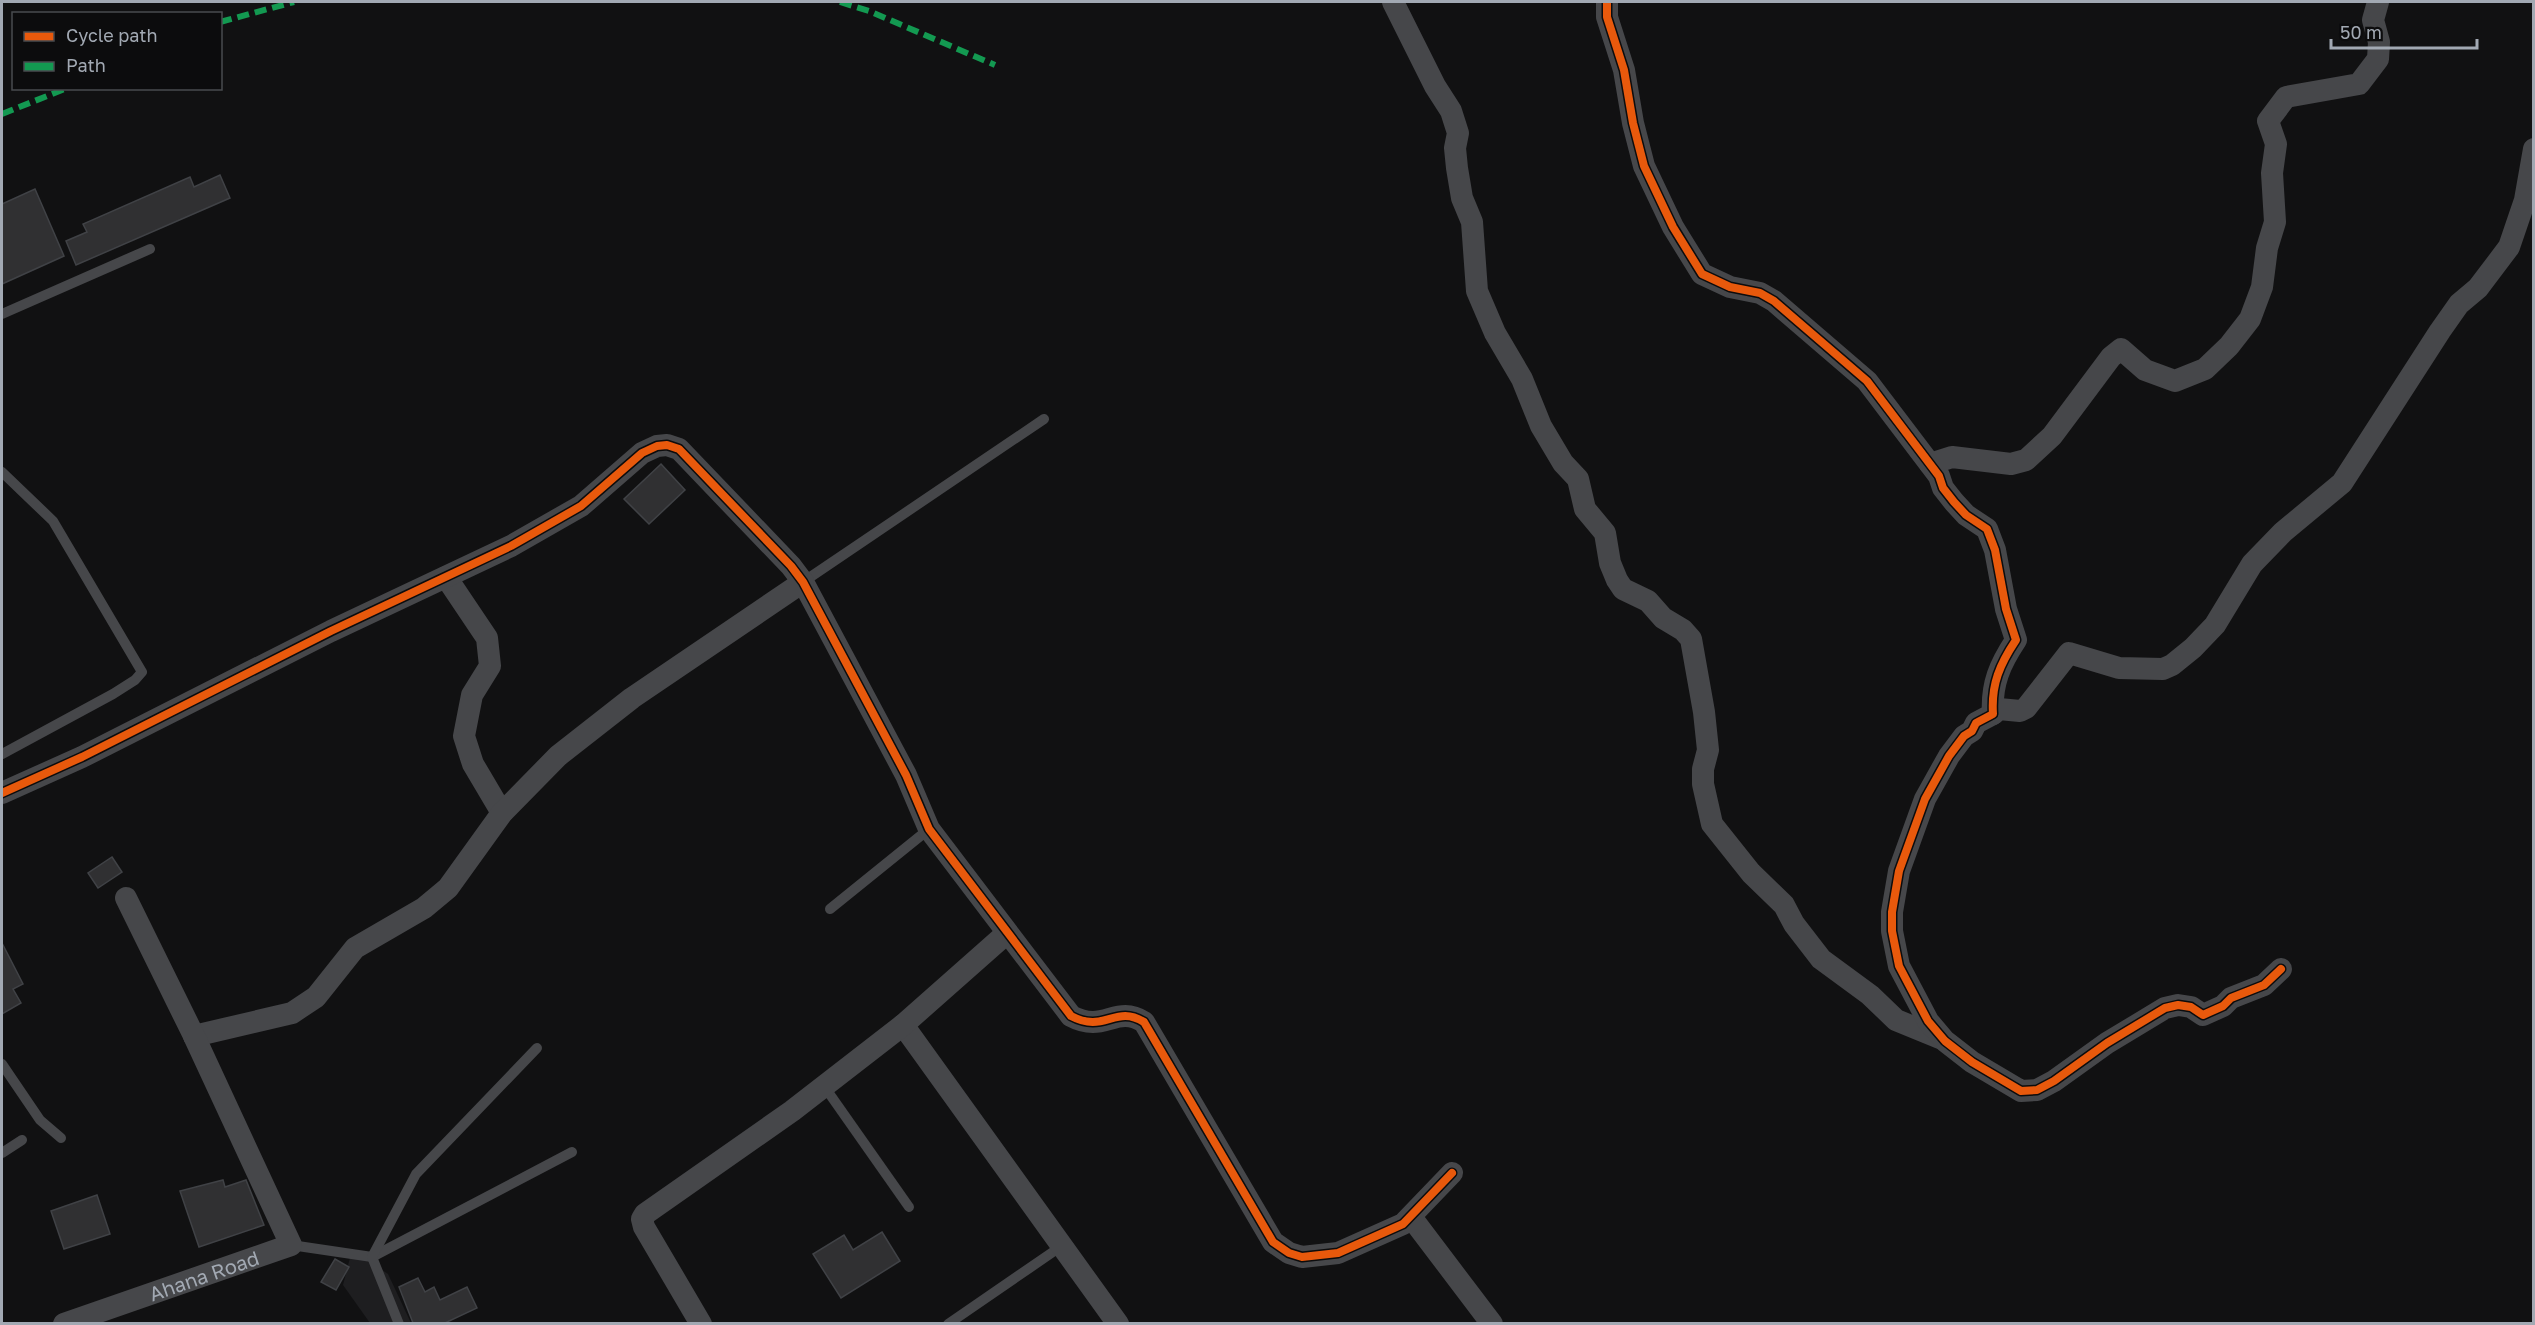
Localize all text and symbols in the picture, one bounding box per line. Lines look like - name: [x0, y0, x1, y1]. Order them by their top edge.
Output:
- legend: [12, 12, 222, 90]
- scale bar: [2331, 12, 2476, 50]
- text: 50 m: [2340, 21, 2382, 43]
- text: Cycle path: [66, 24, 158, 46]
- text: Path: [66, 54, 106, 76]
- street label: Ahana Road: [146, 1245, 262, 1306]

